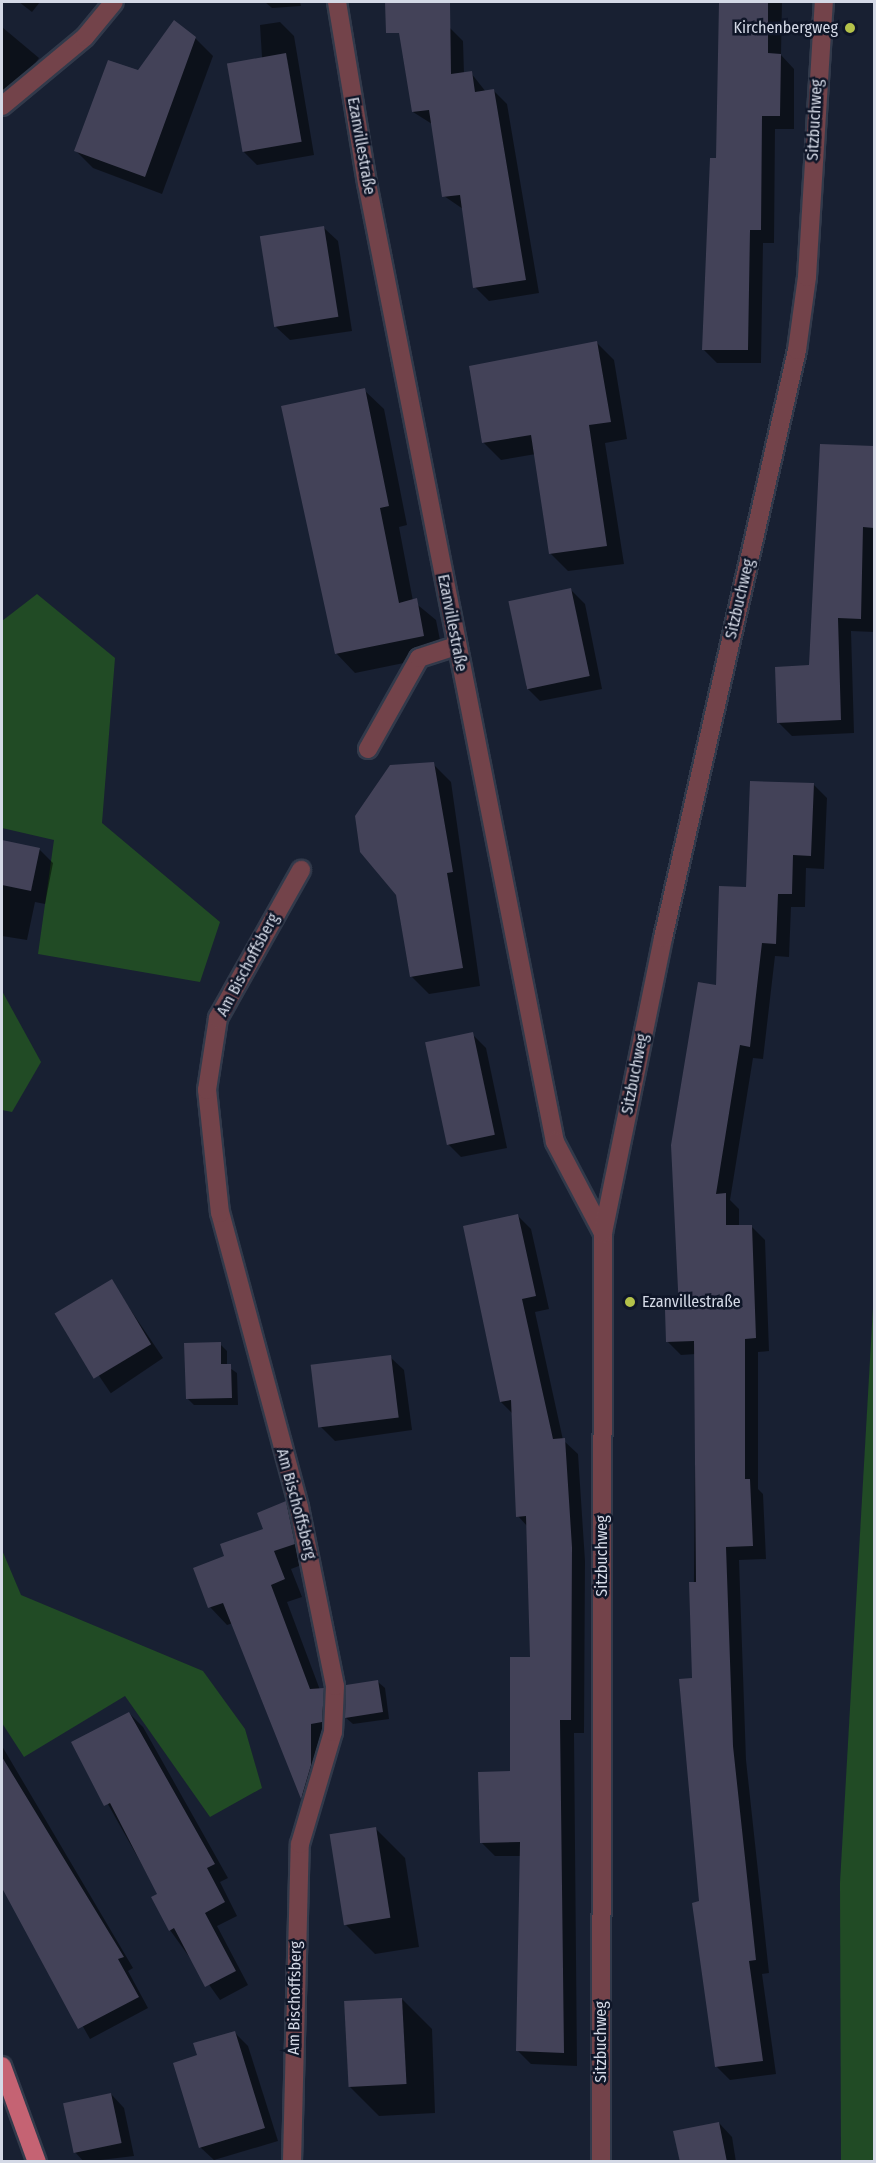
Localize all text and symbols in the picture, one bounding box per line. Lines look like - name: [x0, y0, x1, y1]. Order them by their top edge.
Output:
- place label: Kirchenbergweg: [734, 18, 838, 38]
- marker: Kirchenbergweg: [843, 21, 857, 35]
- street label: Sitzbuchweg: [803, 79, 827, 161]
- street label: Ezanvillestraße: [343, 96, 379, 196]
- street label: Sitzbuchweg: [721, 557, 759, 641]
- street label: Ezanvillestraße: [433, 573, 471, 673]
- street label: Am Bischoffsberg: [213, 910, 283, 1020]
- street label: Sitzbuchweg: [618, 1032, 652, 1116]
- place label: Ezanvillestraße: [642, 1292, 741, 1312]
- marker: Ezanvillestraße: [623, 1295, 637, 1309]
- street label: Am Bischoffsberg: [272, 1447, 320, 1561]
- street label: Sitzbuchweg: [592, 1515, 612, 1597]
- street label: Am Bischoffsberg: [284, 1941, 306, 2055]
- street label: Sitzbuchweg: [591, 2001, 611, 2083]

